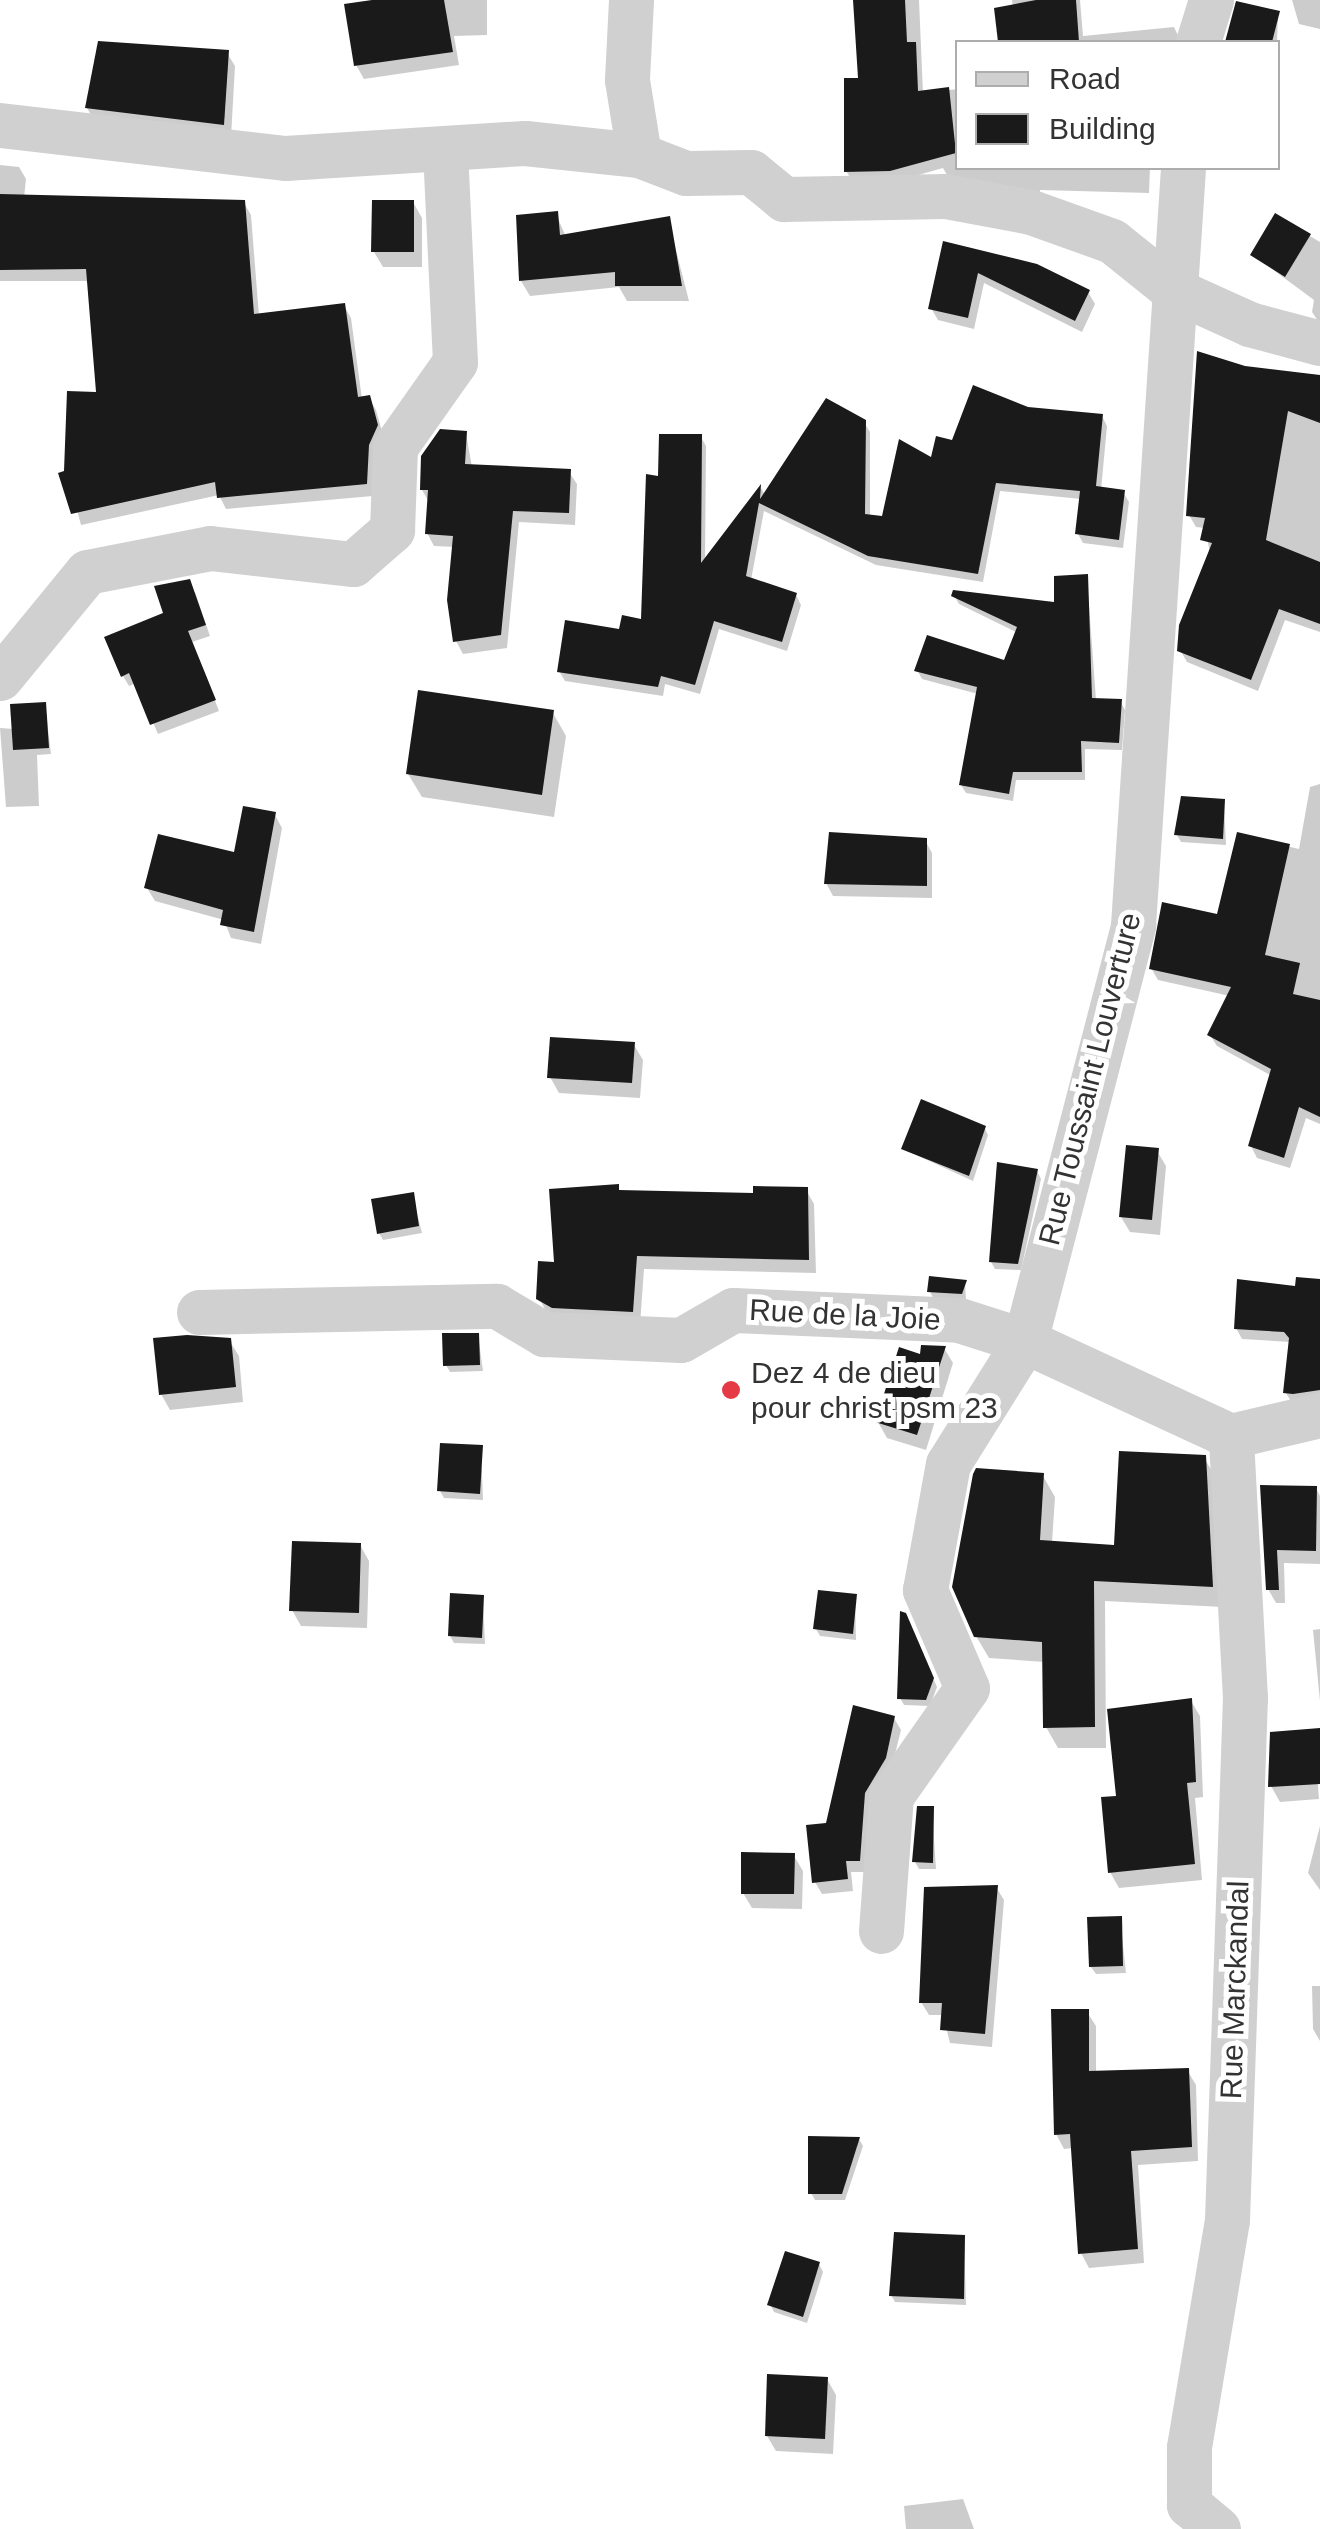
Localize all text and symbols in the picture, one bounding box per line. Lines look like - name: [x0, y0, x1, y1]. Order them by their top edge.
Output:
- legend: [955, 40, 1280, 170]
- text: Road: [1049, 62, 1121, 95]
- text: Building: [1049, 112, 1156, 145]
- street label: Rue Toussaint Louverture: [1031, 909, 1149, 1249]
- street label: Rue de la Joie: [748, 1292, 942, 1338]
- place label: Dez 4 de dieu pour christ psm 23: [751, 1355, 998, 1426]
- marker: Dez 4 de dieu pour christ psm 23: [720, 1379, 742, 1401]
- street label: Rue Marckandal: [1213, 1880, 1257, 2100]

